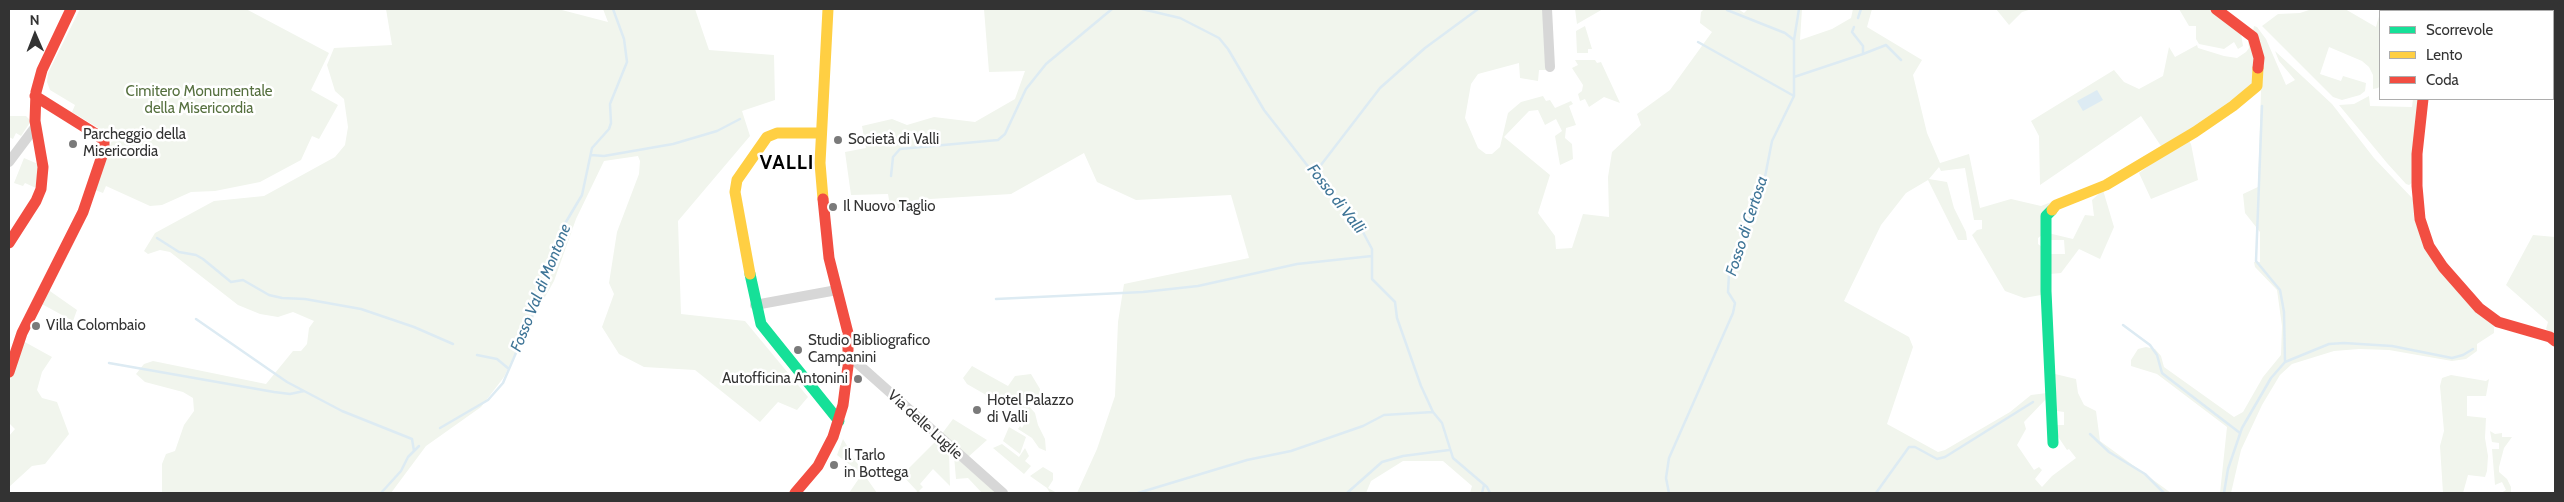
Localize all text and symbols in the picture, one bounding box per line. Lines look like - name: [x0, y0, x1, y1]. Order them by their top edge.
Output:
- north arrow: [10, 10, 60, 60]
- legend: [2379, 10, 2554, 100]
- text: N: [30, 11, 40, 29]
- text: Scorrevole: [2426, 21, 2493, 39]
- text: Lento: [2426, 46, 2463, 64]
- text: Coda: [2426, 71, 2459, 89]
- park label: Cimitero Monumentale della Misericordia: [125, 83, 273, 118]
- place label: Parcheggio della Misericordia: [83, 126, 186, 161]
- place label: Società di Valli: [848, 131, 939, 149]
- marker: Società di Valli: [832, 134, 844, 146]
- marker: Parcheggio della Misericordia: [67, 138, 79, 150]
- district label: VALLI: [759, 151, 815, 175]
- water label: Fosso di Valli: [1303, 160, 1369, 238]
- water label: Fosso di Certosa: [1722, 174, 1772, 278]
- place label: Il Nuovo Taglio: [843, 198, 936, 216]
- marker: Il Nuovo Taglio: [827, 201, 839, 213]
- water label: Fosso Val di Montone: [507, 221, 575, 355]
- place label: Villa Colombaio: [46, 317, 146, 335]
- marker: Villa Colombaio: [30, 320, 42, 332]
- place label: Studio Bibliografico Campanini: [808, 332, 930, 367]
- marker: Studio Bibliografico Campanini: [792, 344, 804, 356]
- place label: Autofficina Antonini: [722, 370, 848, 388]
- marker: Autofficina Antonini: [852, 373, 864, 385]
- street label: Via delle Luglie: [884, 387, 966, 463]
- place label: Hotel Palazzo di Valli: [987, 392, 1074, 427]
- marker: Hotel Palazzo di Valli: [971, 404, 983, 416]
- place label: Il Tarlo in Bottega: [844, 447, 908, 482]
- marker: Il Tarlo in Bottega: [828, 459, 840, 471]

